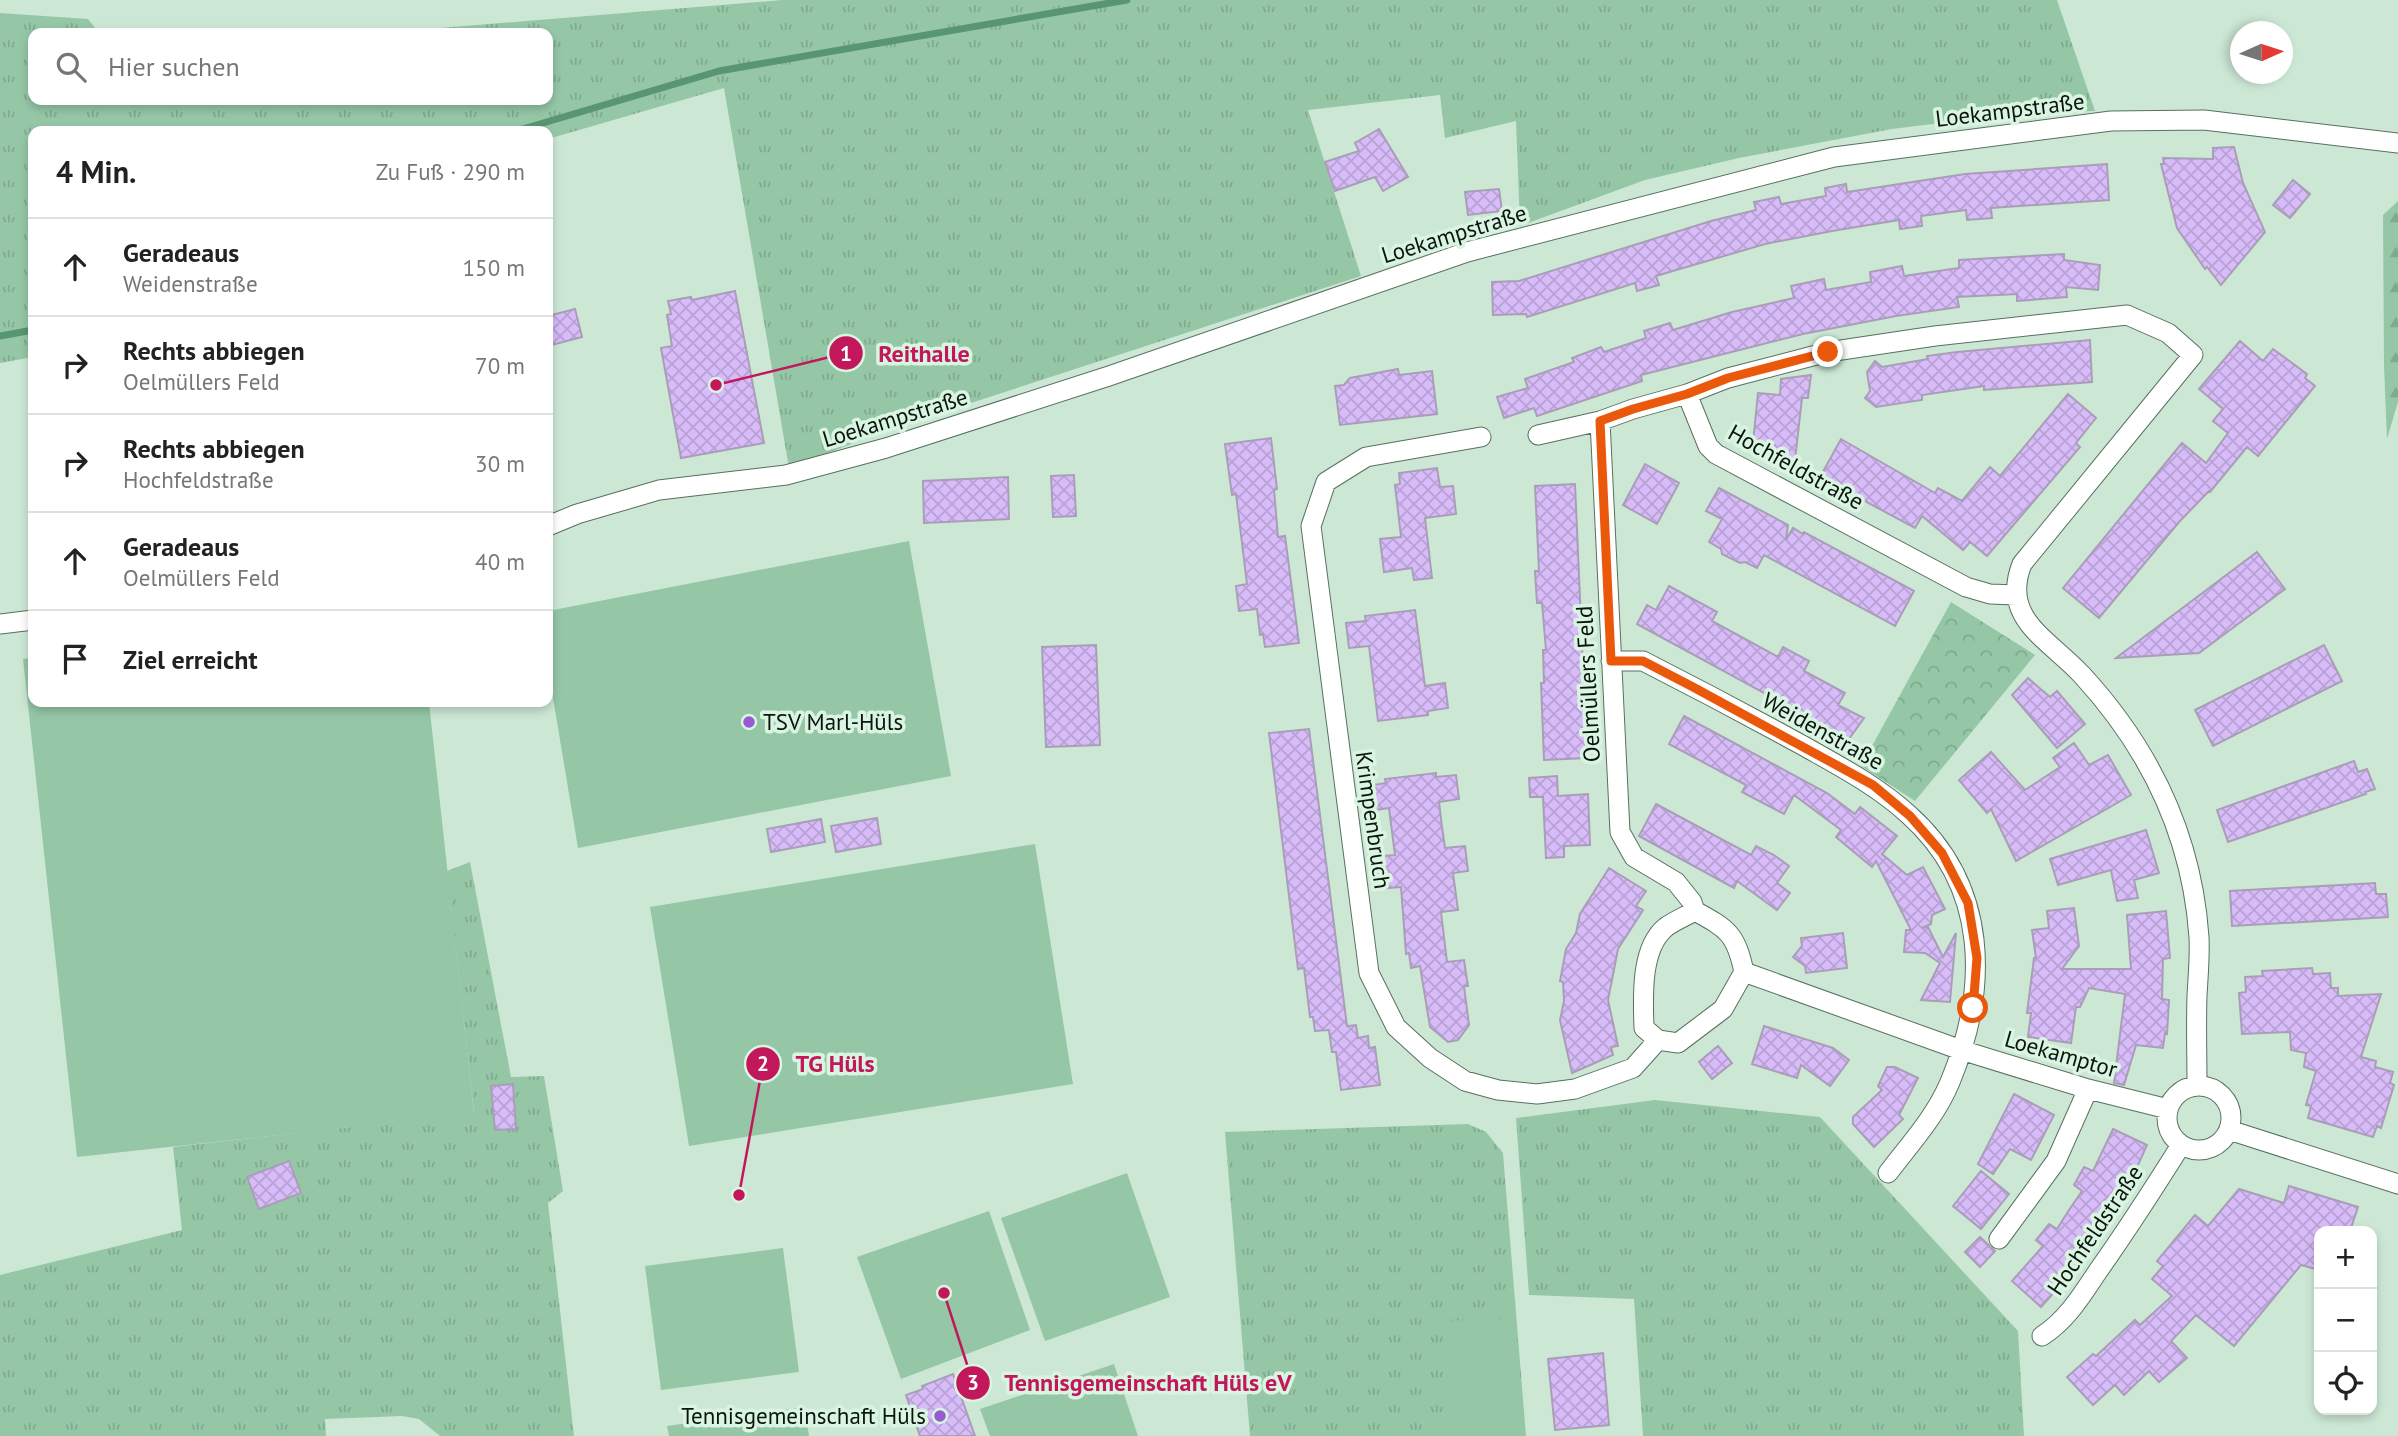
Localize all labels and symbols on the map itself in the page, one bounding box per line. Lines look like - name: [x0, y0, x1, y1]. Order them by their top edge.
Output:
- north arrow: [2230, 21, 2293, 84]
- street label: Loekampstraße: [1934, 86, 2086, 133]
- street label: Loekampstraße: [1378, 198, 1530, 269]
- callout: Reithalle: [829, 331, 983, 376]
- route end: [1812, 336, 1843, 367]
- text: Reithalle: [878, 338, 970, 369]
- text: 1: [840, 340, 852, 367]
- street label: Loekampstraße: [819, 382, 971, 453]
- street label: Hochfeldstraße: [1723, 417, 1869, 516]
- street label: Oelmüllers Feld: [1569, 605, 1606, 763]
- street label: Weidenstraße: [1757, 685, 1889, 776]
- place label: TSV Marl-Hüls: [763, 707, 903, 736]
- marker: TSV Marl-Hüls: [741, 714, 757, 730]
- street label: Krimpenbruch: [1350, 749, 1397, 890]
- route start: [1957, 992, 1988, 1023]
- street label: Loekamptor: [2001, 1024, 2121, 1083]
- callout: TG Hüls: [746, 1042, 888, 1087]
- text: TG Hüls: [795, 1048, 875, 1079]
- text: 2: [757, 1050, 769, 1077]
- street label: Hochfeldstraße: [2040, 1159, 2149, 1300]
- callout: Tennisgemeinschaft Hüls eV: [956, 1360, 1306, 1405]
- text: Tennisgemeinschaft Hüls eV: [1004, 1367, 1292, 1398]
- text: 3: [967, 1369, 979, 1396]
- place label: Tennisgemeinschaft Hüls: [681, 1401, 926, 1430]
- marker: Tennisgemeinschaft Hüls: [932, 1408, 948, 1424]

